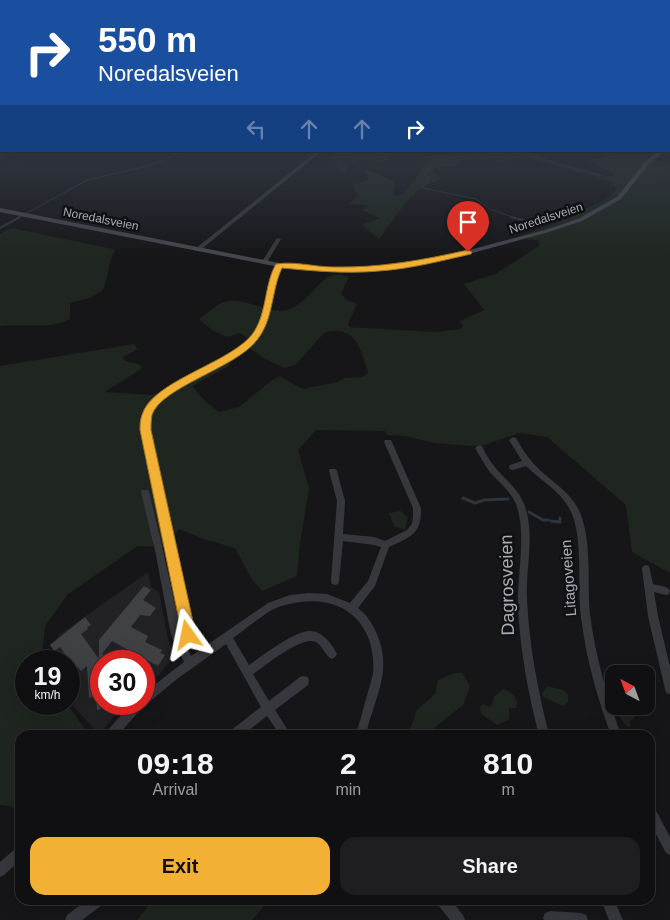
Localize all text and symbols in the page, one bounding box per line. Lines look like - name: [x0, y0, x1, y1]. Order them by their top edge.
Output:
- icon: right: [15, 20, 80, 85]
- text: 550 m: [98, 20, 197, 59]
- text: Noredalsveien: [98, 61, 239, 86]
- icon: left: [242, 115, 270, 143]
- icon: ahead: [295, 115, 323, 143]
- icon: ahead: [348, 115, 376, 143]
- icon: right: [401, 115, 429, 143]
- street label: Noredalsveien: [507, 199, 585, 237]
- pin: [447, 201, 489, 252]
- street label: Noredalsveien: [62, 205, 140, 233]
- icon: arrive: [454, 208, 482, 236]
- street label: Dagrosveien: [496, 534, 518, 636]
- street label: Litagoveien: [557, 539, 579, 617]
- position arrow: [161, 608, 213, 660]
- speed limit sign: 30: [90, 650, 155, 715]
- text: 19: [34, 662, 61, 690]
- north arrow: [605, 665, 655, 715]
- map controls: [605, 665, 655, 715]
- text: km/h: [34, 688, 61, 702]
- text: 09:18: [137, 747, 214, 780]
- text: 2: [340, 747, 357, 780]
- text: 810: [483, 747, 533, 780]
- text: Arrival: [153, 781, 198, 798]
- text: min: [335, 781, 361, 798]
- text: m: [501, 781, 515, 798]
- button: Exit: [30, 837, 330, 895]
- button: Share: [340, 837, 640, 895]

